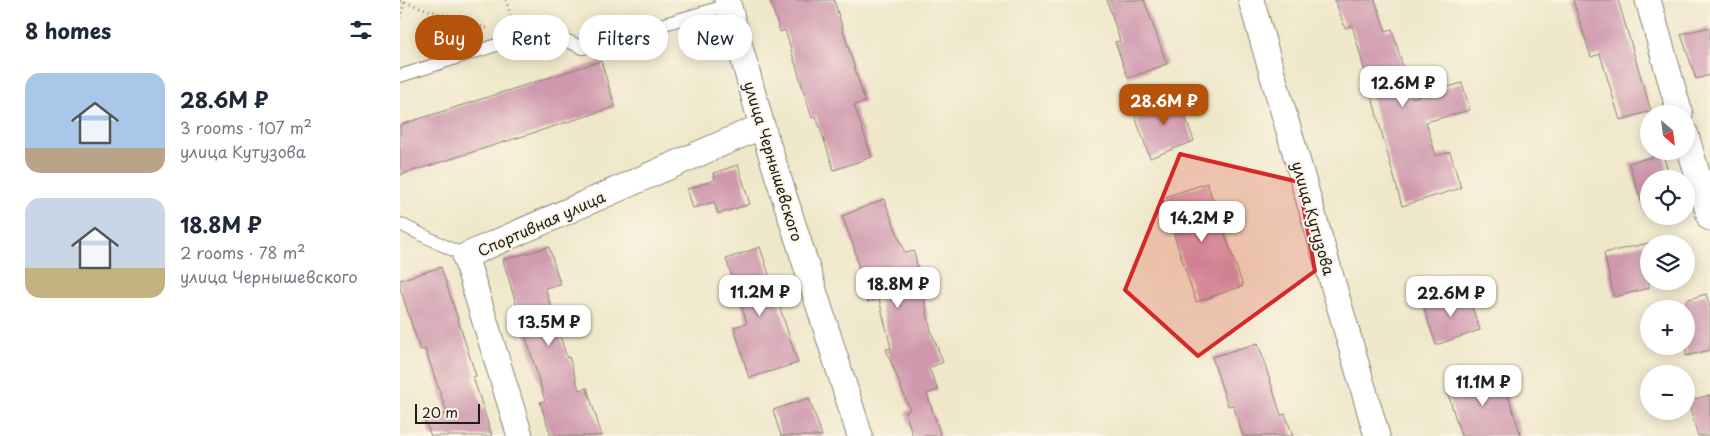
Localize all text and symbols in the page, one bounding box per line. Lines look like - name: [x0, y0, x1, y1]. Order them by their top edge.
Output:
- text: 8 homes: [25, 14, 111, 46]
- chip: Buy: [415, 15, 483, 60]
- chip: Rent: [493, 15, 569, 60]
- chip: Filters: [579, 15, 668, 60]
- chip: New: [678, 15, 752, 60]
- icon: filters: [347, 16, 375, 44]
- pin: 12.6M ₽: [1357, 66, 1449, 108]
- text: 12.6M ₽: [1371, 70, 1435, 94]
- street label: улица Чернышевского: [739, 78, 809, 244]
- text: 28.6M ₽: [180, 83, 268, 115]
- pin: 28.6M ₽: [1118, 84, 1210, 126]
- text: 28.6M ₽: [1130, 88, 1198, 112]
- icon: home: [65, 93, 125, 153]
- north arrow: [1640, 105, 1695, 160]
- map controls: [1640, 105, 1695, 420]
- text: 3 rooms · 107 m²: [180, 115, 312, 139]
- text: улица Кутузова: [180, 139, 306, 163]
- street label: улица Кутузова: [1287, 158, 1341, 278]
- button: locate: [1640, 170, 1695, 225]
- street label: Спортивная улица: [473, 184, 609, 262]
- pin: 14.2M ₽: [1156, 200, 1248, 243]
- text: 14.2M ₽: [1170, 205, 1234, 229]
- text: 18.8M ₽: [180, 208, 262, 240]
- icon: home: [65, 218, 125, 278]
- button: layers: [1640, 235, 1695, 290]
- text: 2 rooms · 78 m²: [180, 240, 306, 264]
- text: улица Чернышевского: [180, 264, 358, 288]
- pin: 18.8M ₽: [852, 266, 944, 309]
- text: 18.8M ₽: [867, 271, 929, 295]
- pin: 11.2M ₽: [714, 274, 806, 317]
- pin: 22.6M ₽: [1405, 276, 1497, 318]
- text: 11.2M ₽: [730, 279, 790, 303]
- text: 22.6M ₽: [1417, 280, 1485, 304]
- button: +: [1640, 300, 1695, 355]
- pin: 13.5M ₽: [503, 304, 595, 347]
- text: 13.5M ₽: [518, 309, 580, 333]
- pin: 11.1M ₽: [1437, 364, 1529, 407]
- button: −: [1640, 365, 1695, 420]
- text: 11.1M ₽: [1455, 369, 1511, 393]
- scale bar: [415, 401, 480, 424]
- text: 20 m: [422, 402, 458, 423]

